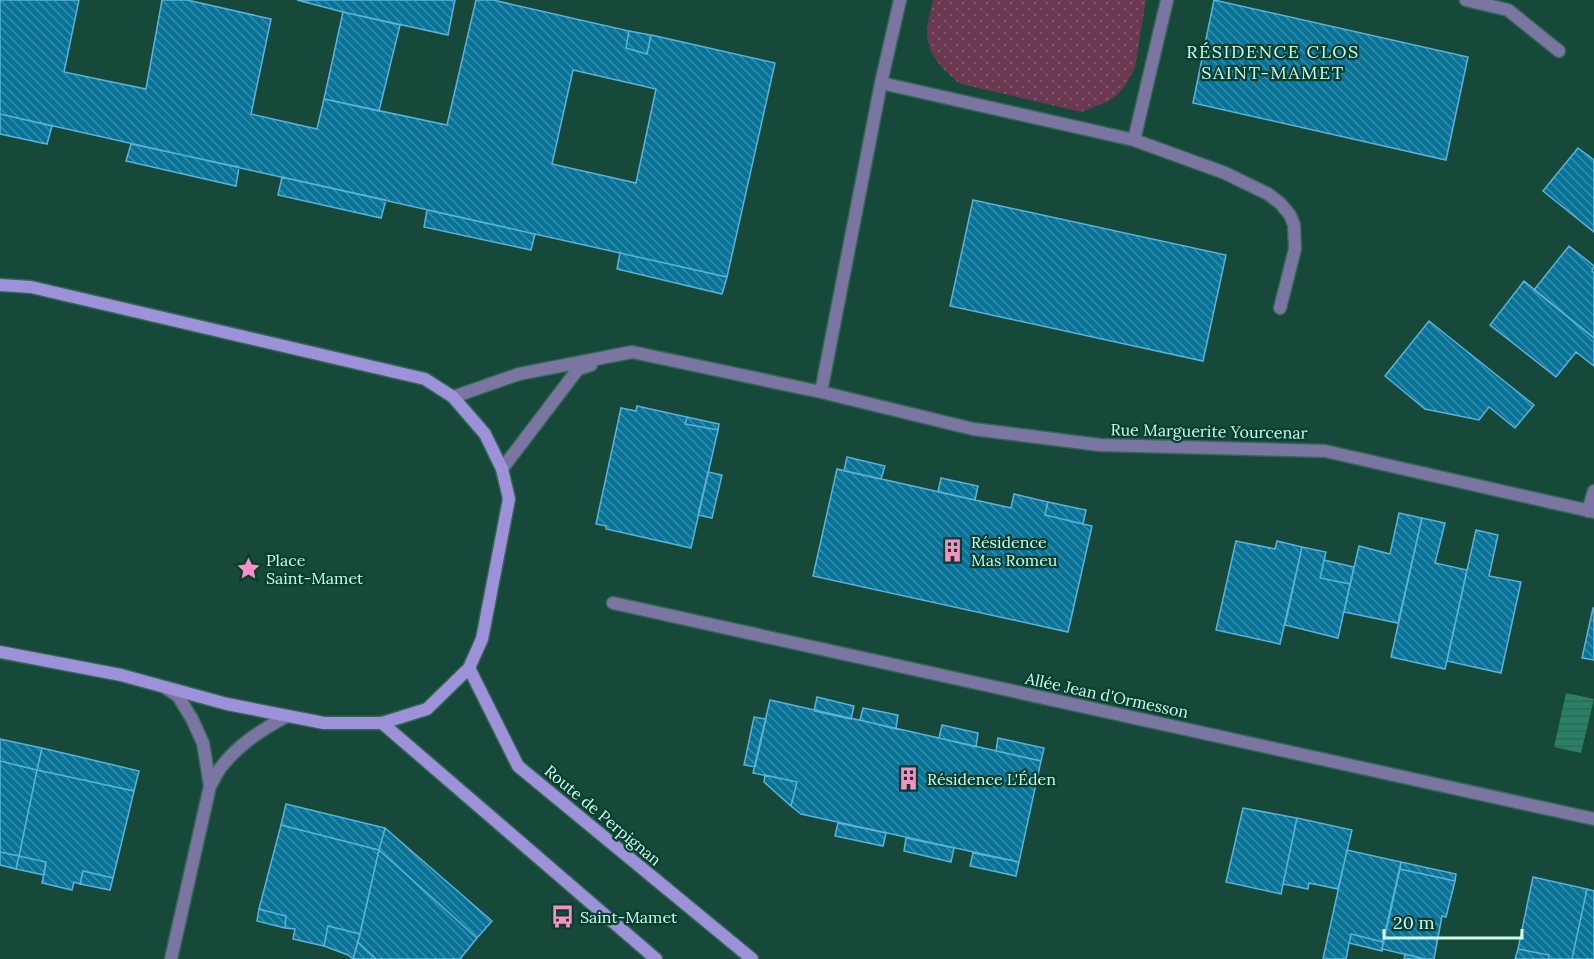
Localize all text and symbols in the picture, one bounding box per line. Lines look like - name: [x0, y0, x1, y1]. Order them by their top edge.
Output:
- district label: RÉSIDENCE CLOS SAINT-MAMET: [1186, 40, 1360, 84]
- street label: Rue Marguerite Yourcenar: [1110, 419, 1308, 443]
- place label: Résidence Mas Romeu: [971, 532, 1058, 570]
- building icon: Résidence Mas Romeu: [940, 538, 966, 564]
- place label: Place Saint-Mamet: [266, 550, 364, 588]
- place icon: Place Saint-Mamet: [235, 556, 261, 582]
- street label: Allée Jean d'Ormesson: [1023, 668, 1191, 722]
- street label: Route de Perpignan: [541, 760, 666, 870]
- building icon: Résidence L'Éden: [896, 766, 922, 792]
- place label: Résidence L'Éden: [927, 769, 1056, 789]
- scale bar: [1384, 902, 1522, 940]
- bus stop icon: Saint-Mamet: [549, 904, 575, 930]
- place label: Saint-Mamet: [580, 907, 678, 927]
- text: 20 m: [1393, 911, 1435, 934]

